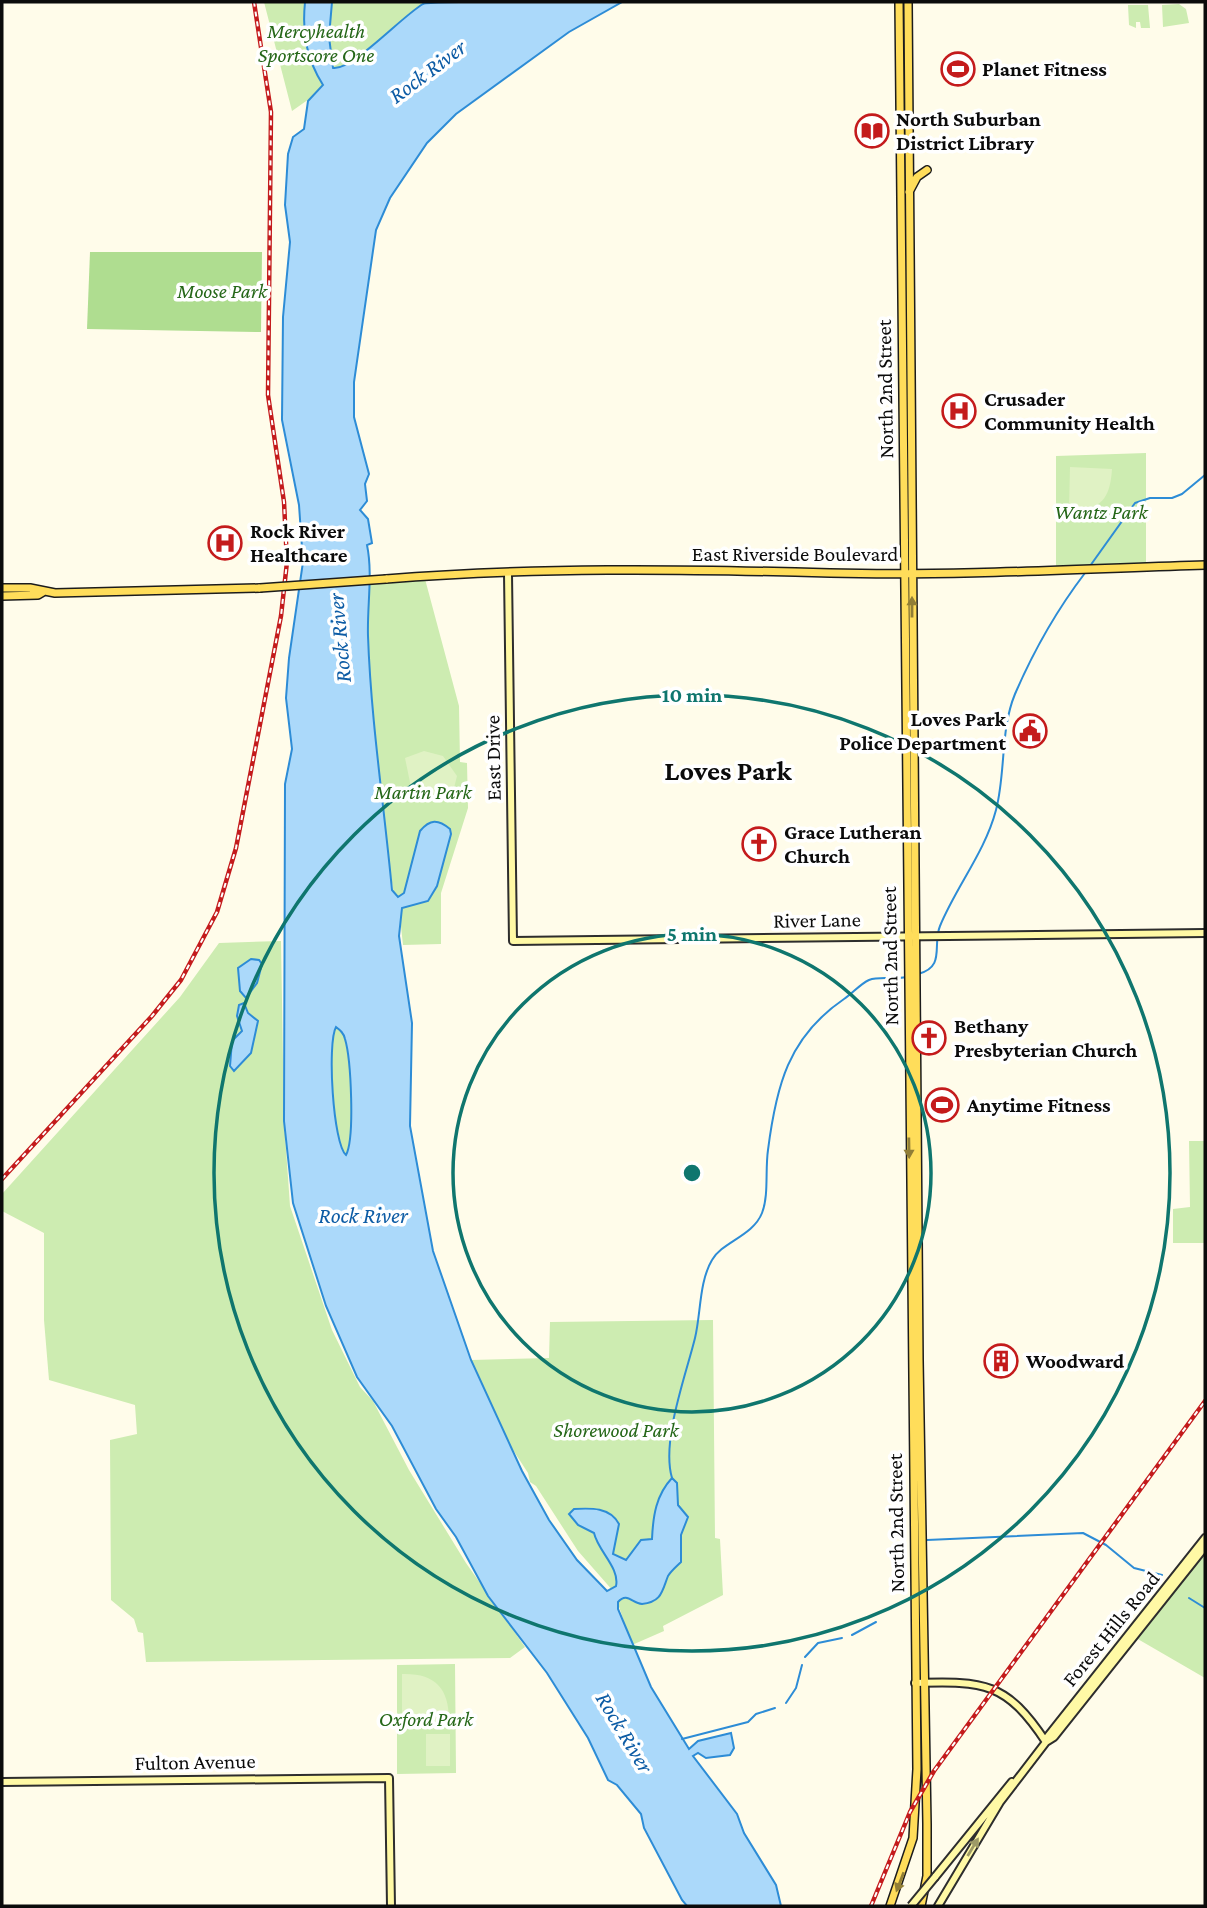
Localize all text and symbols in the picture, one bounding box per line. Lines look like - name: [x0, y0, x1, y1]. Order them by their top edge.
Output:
- park label: Mercyhealth Sportscore One: [258, 19, 374, 67]
- water label: Rock River: [383, 33, 471, 108]
- sports icon: Planet Fitness: [939, 50, 977, 88]
- place label: Planet Fitness: [982, 57, 1107, 81]
- place label: North Suburban District Library: [896, 107, 1041, 155]
- library icon: North Suburban District Library: [853, 112, 891, 150]
- park label: Moose Park: [176, 279, 268, 303]
- street label: North 2nd Street: [872, 318, 898, 459]
- place label: Crusader Community Health: [984, 387, 1155, 435]
- hospital icon: Crusader Community Health: [940, 392, 978, 430]
- park label: Wantz Park: [1054, 500, 1148, 524]
- place label: Rock River Healthcare: [250, 519, 348, 567]
- hospital icon: Rock River Healthcare: [206, 524, 244, 562]
- street label: East Riverside Boulevard: [692, 542, 898, 566]
- water label: Rock River: [322, 591, 356, 684]
- one-way arrow: [907, 596, 918, 618]
- text: 10 min: [662, 683, 722, 707]
- place label: Loves Park Police Department: [839, 707, 1007, 755]
- public building icon: Loves Park Police Department: [1011, 712, 1049, 750]
- street label: East Drive: [480, 715, 506, 801]
- district label: Loves Park: [664, 755, 792, 786]
- park label: Martin Park: [373, 780, 473, 804]
- place label: Grace Lutheran Church: [784, 820, 922, 868]
- church icon: Grace Lutheran Church: [740, 825, 778, 863]
- street label: North 2nd Street: [877, 885, 903, 1026]
- street label: River Lane: [773, 907, 861, 933]
- text: 5 min: [667, 922, 717, 946]
- place label: Bethany Presbyterian Church: [954, 1014, 1137, 1062]
- church icon: Bethany Presbyterian Church: [910, 1019, 948, 1057]
- sports icon: Anytime Fitness: [923, 1086, 961, 1124]
- place label: Anytime Fitness: [966, 1093, 1111, 1117]
- one-way arrow: [903, 1137, 915, 1159]
- centre of rings: [680, 1161, 704, 1185]
- water label: Rock River: [318, 1202, 409, 1228]
- building icon: Woodward: [982, 1342, 1020, 1380]
- place label: Woodward: [1025, 1349, 1125, 1373]
- park label: Shorewood Park: [553, 1418, 680, 1442]
- street label: North 2nd Street: [883, 1452, 909, 1593]
- street label: Forest Hills Road: [1057, 1567, 1165, 1691]
- water label: Rock River: [591, 1687, 660, 1778]
- park label: Oxford Park: [379, 1707, 474, 1731]
- street label: Fulton Avenue: [134, 1749, 256, 1775]
- one-way arrow: [966, 1838, 979, 1857]
- one-way arrow: [894, 1871, 905, 1892]

